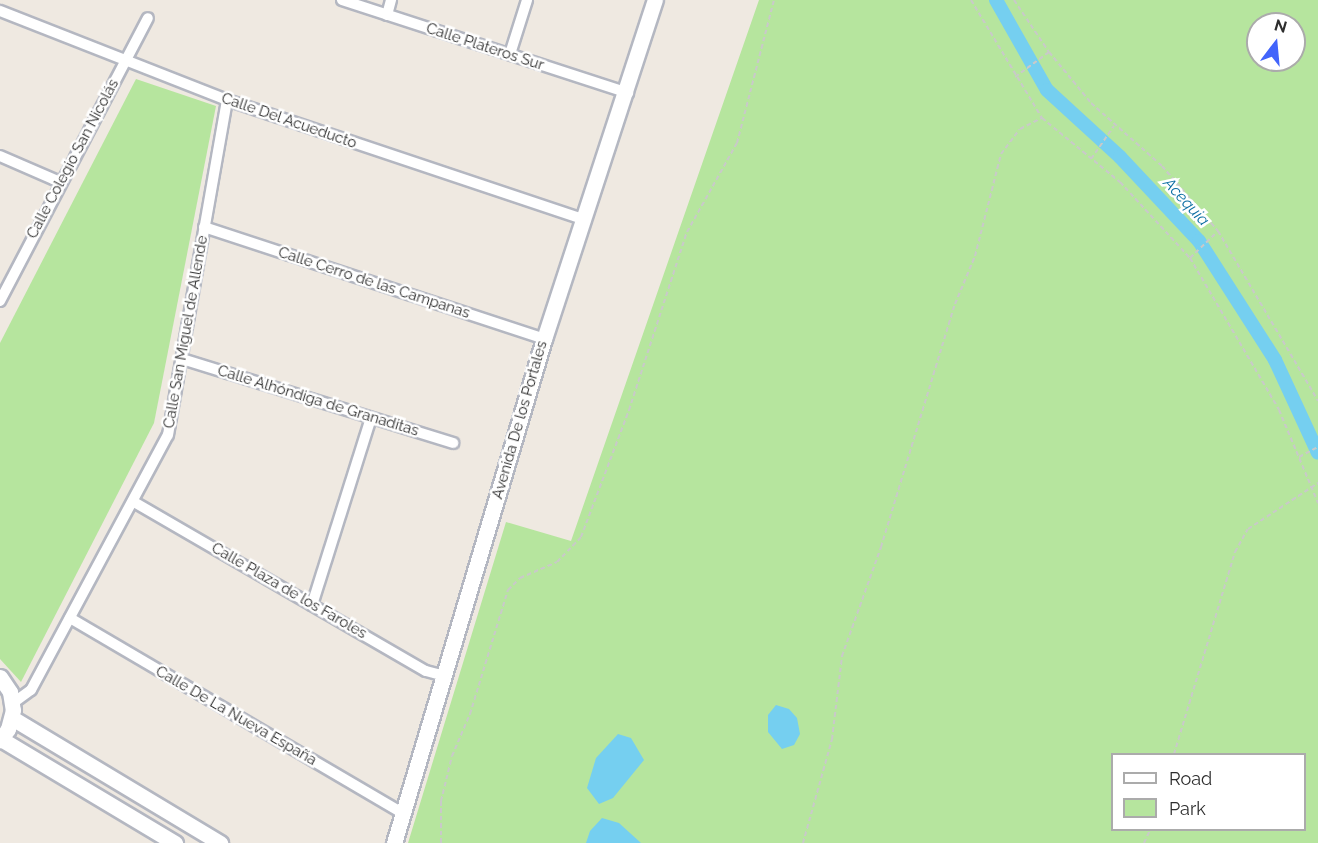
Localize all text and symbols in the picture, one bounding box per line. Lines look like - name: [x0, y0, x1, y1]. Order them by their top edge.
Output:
- north arrow: [1246, 12, 1306, 72]
- text: N: [1272, 15, 1289, 37]
- street label: Calle Plateros Sur: [424, 19, 546, 75]
- street label: Calle Colegio San Nicolás: [23, 76, 123, 242]
- street label: Calle Del Acueducto: [219, 89, 359, 153]
- water label: Acequia: [1159, 174, 1213, 230]
- street label: Calle San Miguel de Allende: [160, 234, 212, 430]
- street label: Calle Cerro de las Campanas: [276, 243, 472, 323]
- street label: Avenida De los Portales: [489, 339, 551, 501]
- street label: Calle Alhóndiga de Granaditas: [215, 362, 421, 440]
- street label: Calle Plaza de los Faroles: [208, 539, 370, 643]
- street label: Calle De La Nueva España: [152, 662, 320, 770]
- legend: [1111, 753, 1306, 831]
- text: Road: [1169, 768, 1212, 789]
- text: Park: [1169, 798, 1206, 819]

